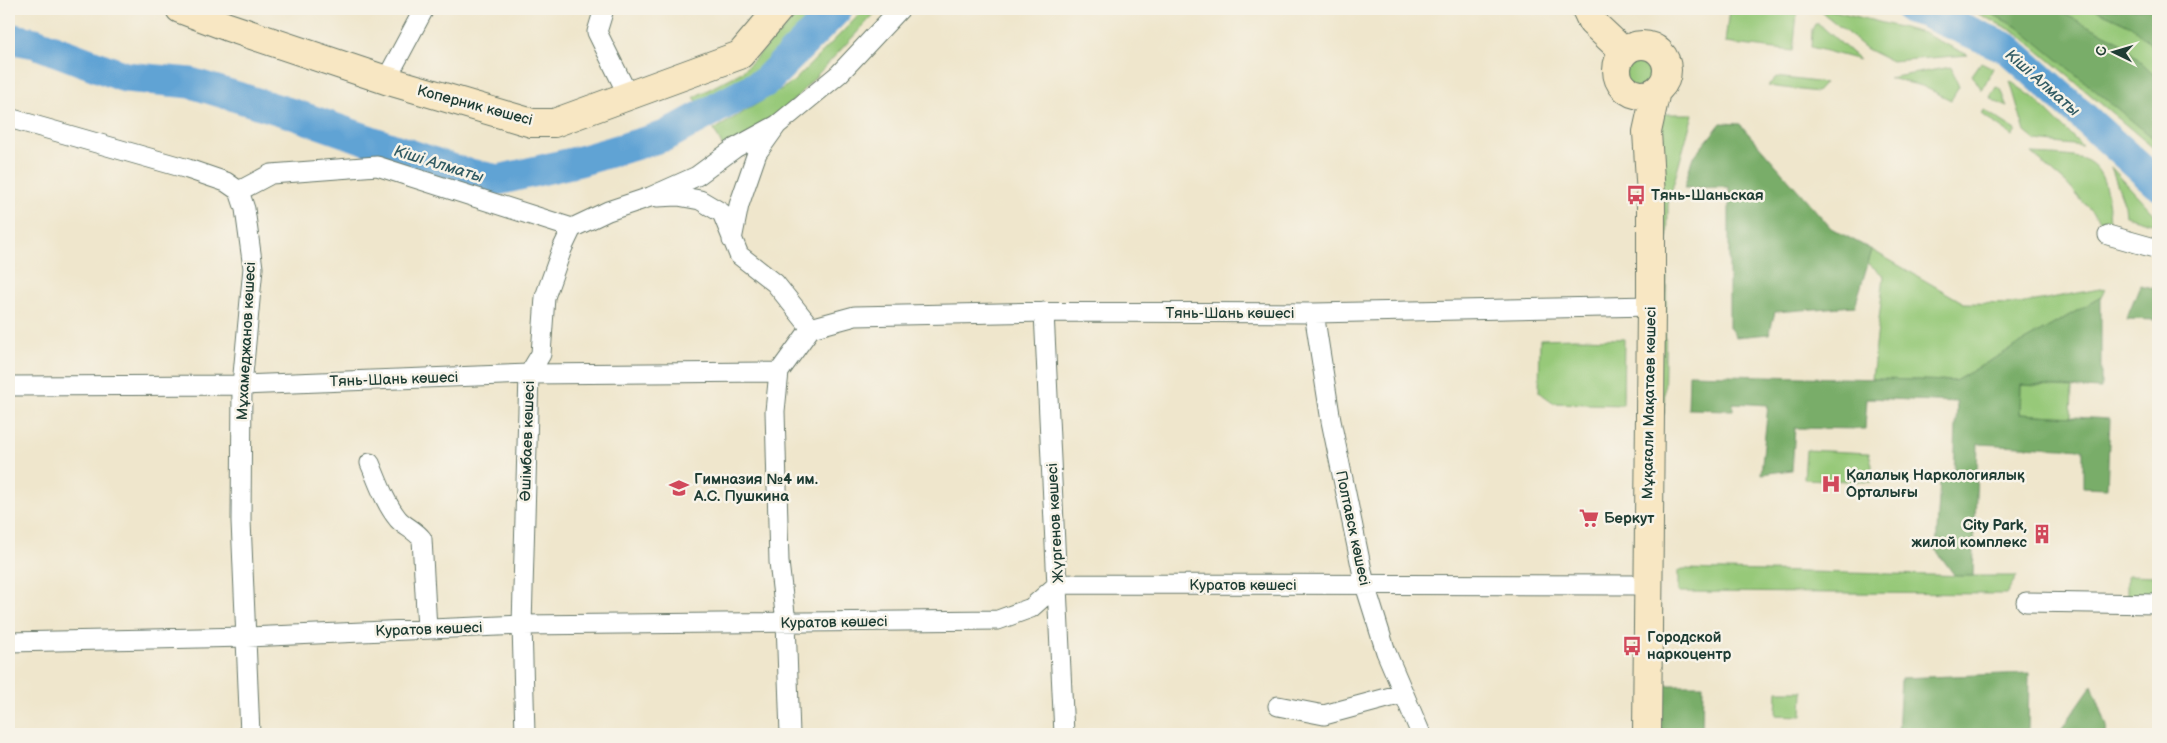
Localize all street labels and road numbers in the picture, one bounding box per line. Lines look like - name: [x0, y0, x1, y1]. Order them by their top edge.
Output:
- street label: Коперник көшесі: [415, 81, 535, 130]
- street label: Мұхамеджанов көшесі: [233, 261, 260, 421]
- street label: Тянь-Шань көшесі: [1166, 304, 1294, 323]
- street label: Мұқағали Мақатаев көшесі: [1638, 306, 1661, 500]
- street label: Тянь-Шань көшесі: [329, 368, 459, 391]
- street label: Әшімбаев көшесі: [516, 380, 539, 502]
- street label: Жүргенов көшесі: [1043, 463, 1068, 583]
- street label: Полтавск көшесі: [1331, 469, 1374, 587]
- street label: Куратов көшесі: [1189, 576, 1297, 595]
- street label: Куратов көшесі: [780, 612, 888, 633]
- street label: Куратов көшесі: [375, 618, 483, 641]

